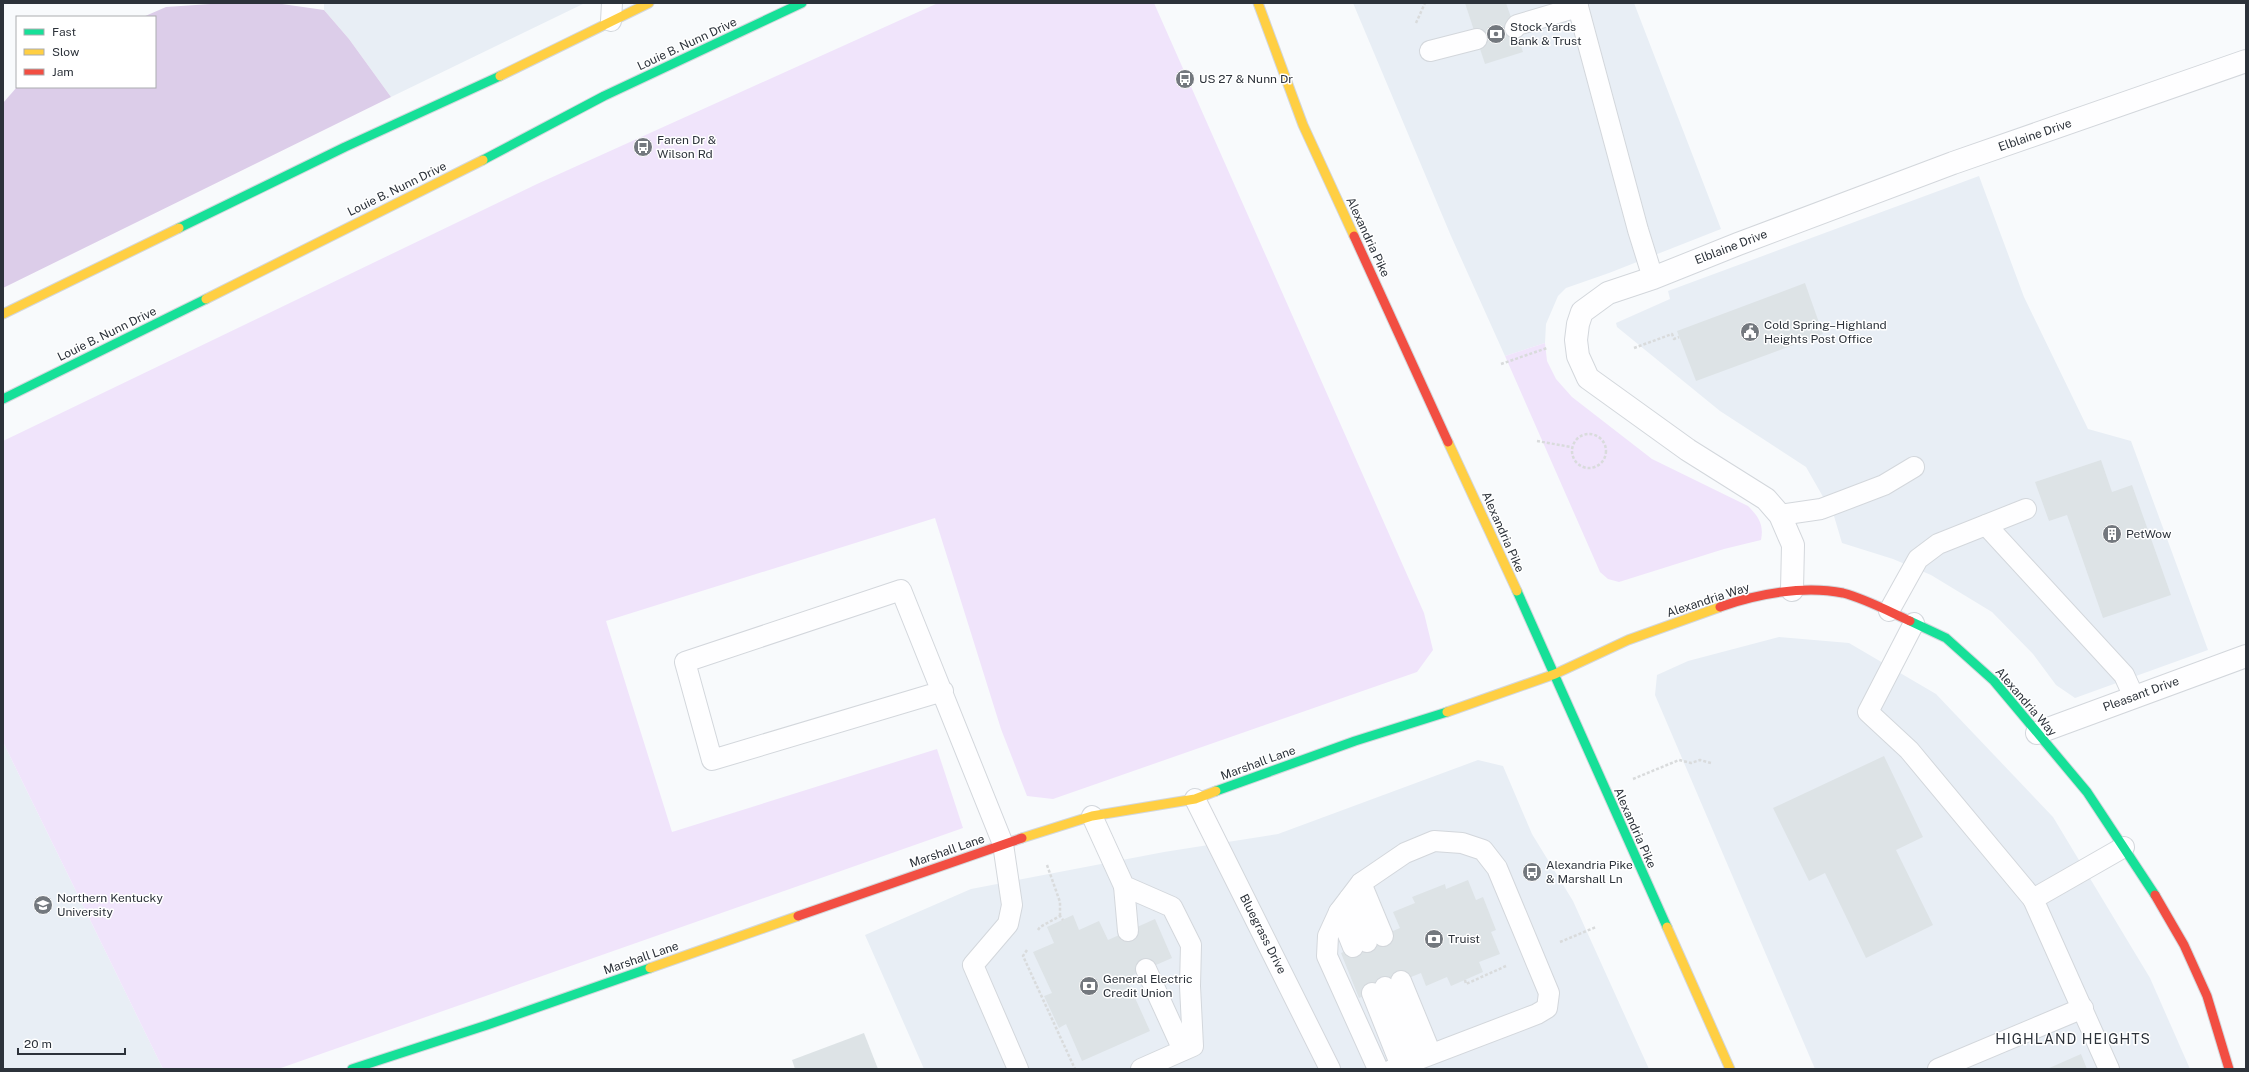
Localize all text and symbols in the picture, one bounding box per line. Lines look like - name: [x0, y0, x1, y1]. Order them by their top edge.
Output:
- street label: Louie B. Nunn Drive: [635, 15, 739, 73]
- legend: [16, 16, 156, 88]
- place label: Stock Yards Bank & Trust: [1510, 20, 1582, 48]
- bank icon: Stock Yards Bank & Trust: [1485, 23, 1507, 45]
- text: Fast: [52, 25, 77, 39]
- text: Slow: [52, 45, 80, 59]
- text: Jam: [52, 65, 74, 79]
- bus stop icon: US 27 & Nunn Dr: [1174, 68, 1196, 90]
- place label: US 27 & Nunn Dr: [1199, 72, 1293, 86]
- street label: Elblaine Drive: [1997, 116, 2074, 154]
- place label: Faren Dr & Wilson Rd: [657, 133, 716, 161]
- bus stop icon: Faren Dr & Wilson Rd: [632, 136, 654, 158]
- street label: Louie B. Nunn Drive: [345, 159, 449, 219]
- street label: Alexandria Pike: [1343, 195, 1393, 279]
- street label: Elblaine Drive: [1693, 227, 1769, 267]
- street label: Louie B. Nunn Drive: [55, 304, 159, 364]
- place label: Cold Spring–Highland Heights Post Office: [1764, 318, 1887, 346]
- public building icon: Cold Spring–Highland Heights Post Office: [1739, 321, 1761, 343]
- street label: Alexandria Pike: [1479, 490, 1527, 575]
- building icon: PetWow: [2101, 523, 2123, 545]
- place label: PetWow: [2126, 527, 2172, 541]
- street label: Alexandria Way: [1665, 580, 1752, 620]
- street label: Alexandria Way: [1992, 665, 2060, 740]
- street label: Pleasant Drive: [2101, 674, 2181, 714]
- street label: Marshall Lane: [1219, 743, 1297, 783]
- street label: Alexandria Pike: [1611, 786, 1659, 871]
- street label: Marshall Lane: [908, 832, 987, 870]
- place label: Alexandria Pike & Marshall Ln: [1546, 858, 1633, 886]
- bus stop icon: Alexandria Pike & Marshall Ln: [1521, 861, 1543, 883]
- place label: Northern Kentucky University: [57, 891, 163, 919]
- street label: Bluegrass Drive: [1237, 892, 1289, 976]
- school or university icon: Northern Kentucky University: [32, 894, 54, 916]
- bank icon: Truist: [1423, 928, 1445, 950]
- place label: Truist: [1448, 932, 1480, 946]
- street label: Marshall Lane: [602, 939, 681, 977]
- place label: General Electric Credit Union: [1103, 972, 1193, 1000]
- bank icon: General Electric Credit Union: [1078, 975, 1100, 997]
- scale bar: [18, 1030, 125, 1056]
- district label: HIGHLAND HEIGHTS: [1995, 1031, 2151, 1047]
- text: 20 m: [24, 1037, 52, 1051]

